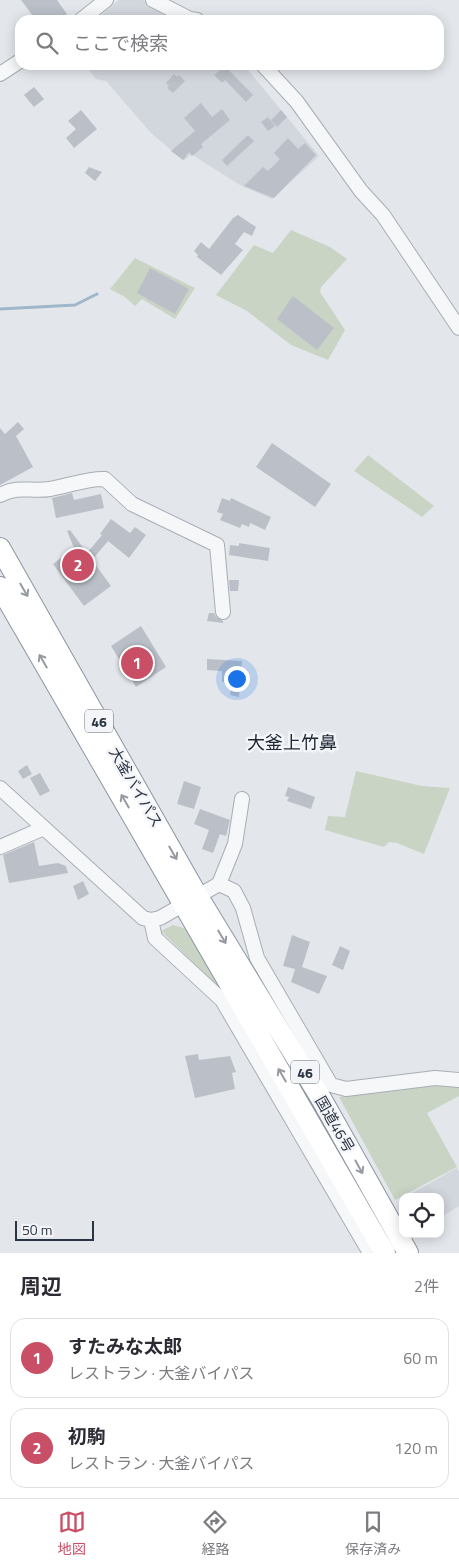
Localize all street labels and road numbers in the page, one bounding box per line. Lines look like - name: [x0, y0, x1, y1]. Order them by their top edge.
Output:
- road number: 46: [85, 709, 113, 732]
- street label: 大釜バイパス: [104, 742, 168, 832]
- road number: 46: [291, 1060, 319, 1084]
- street label: 国道46号: [310, 1091, 360, 1157]

